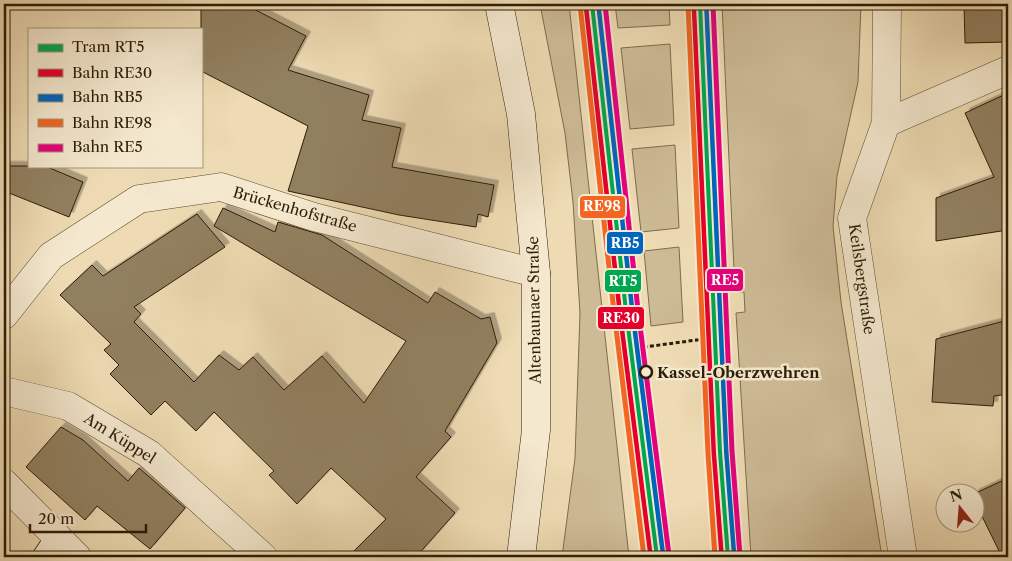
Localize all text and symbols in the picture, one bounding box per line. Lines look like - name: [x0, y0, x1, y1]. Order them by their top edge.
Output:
- legend: [28, 28, 202, 168]
- text: Tram RT5: [72, 37, 145, 56]
- text: Bahn RE30: [72, 63, 152, 82]
- text: Bahn RB5: [72, 87, 143, 106]
- text: Bahn RE98: [72, 113, 152, 132]
- text: Bahn RE5: [72, 137, 143, 156]
- street label: Brückenhofstraße: [231, 182, 359, 236]
- line badge: RE98: [579, 195, 626, 219]
- text: RE98: [583, 197, 621, 215]
- street label: Keilsbergstraße: [845, 222, 879, 336]
- line badge: RB5: [606, 231, 644, 255]
- text: RB5: [611, 234, 640, 252]
- street label: Altenbaunaer Straße: [523, 236, 545, 385]
- line badge: RE5: [706, 268, 744, 292]
- line badge: RT5: [604, 269, 642, 293]
- text: RE5: [711, 271, 740, 289]
- text: RT5: [608, 272, 638, 290]
- line badge: RE30: [597, 306, 645, 330]
- text: RE30: [602, 309, 640, 327]
- place label: Kassel-Oberzwehren: [657, 363, 820, 382]
- marker: Kassel-Oberzwehren: [639, 365, 653, 379]
- street label: Am Küppel: [80, 408, 160, 468]
- north arrow: [934, 484, 984, 534]
- text: N: [948, 485, 965, 506]
- scale bar: [30, 501, 146, 533]
- text: 20 m: [38, 509, 74, 528]

